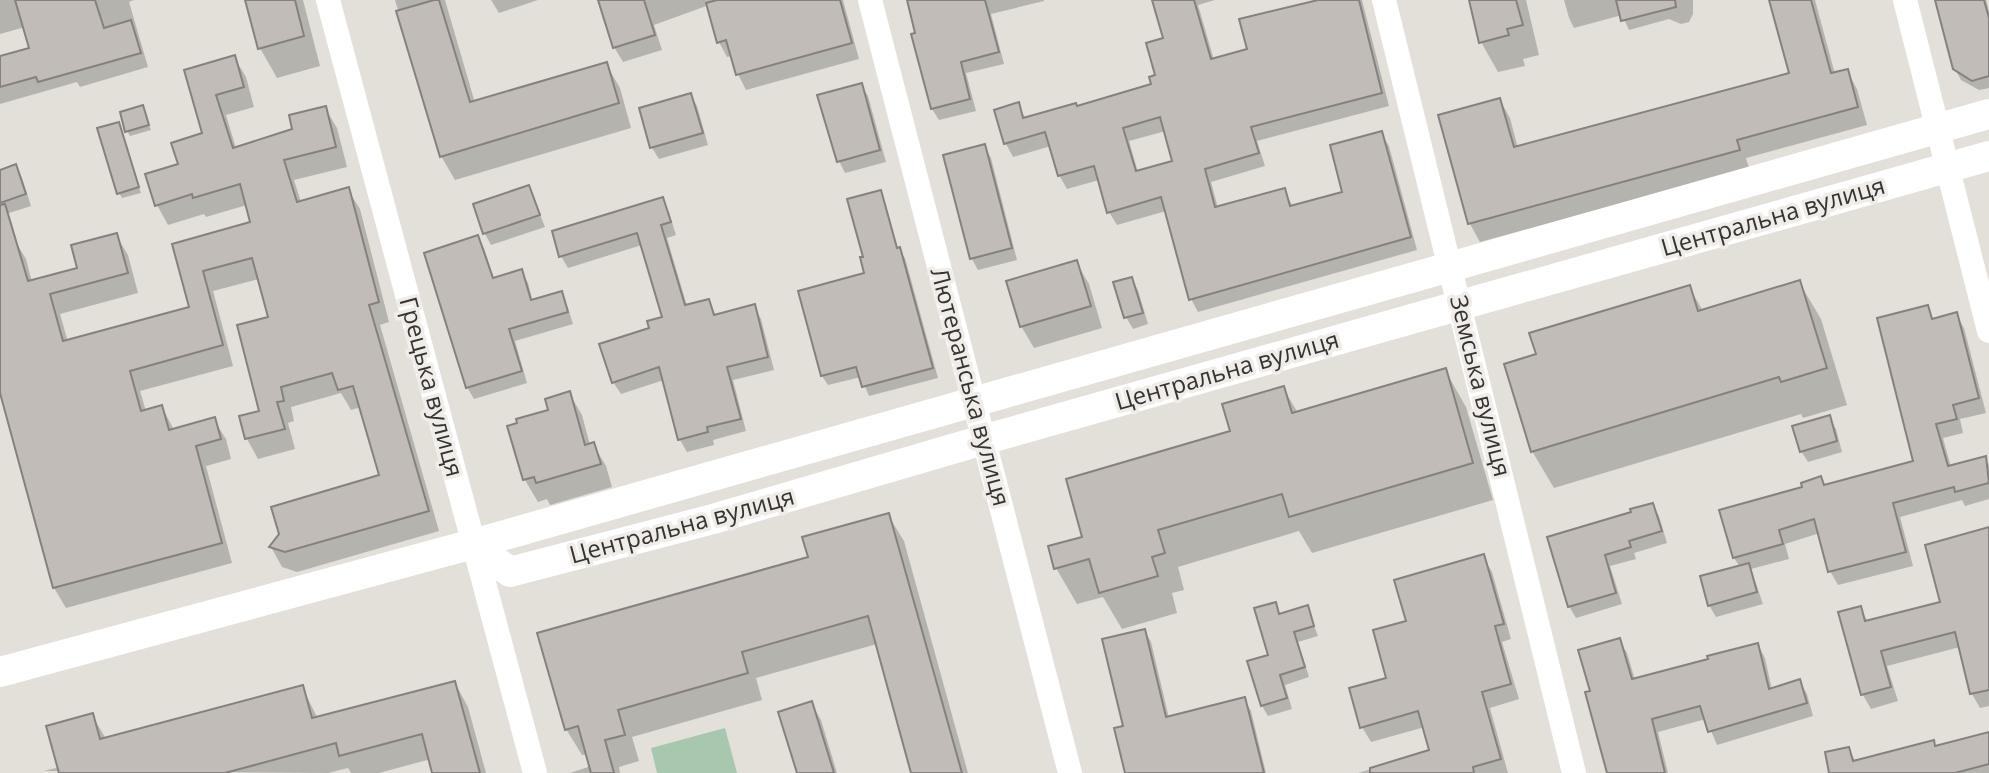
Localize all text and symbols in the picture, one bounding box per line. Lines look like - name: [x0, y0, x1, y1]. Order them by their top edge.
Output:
- street label: Центральна вулиця: [1657, 168, 1888, 263]
- street label: Лютеранська вулиця: [924, 264, 1019, 509]
- street label: Земська вулиця: [1443, 291, 1520, 480]
- street label: Грецька вулиця: [393, 293, 472, 480]
- street label: Центральна вулиця: [1111, 322, 1342, 417]
- street label: Центральна вулиця: [566, 479, 798, 570]

